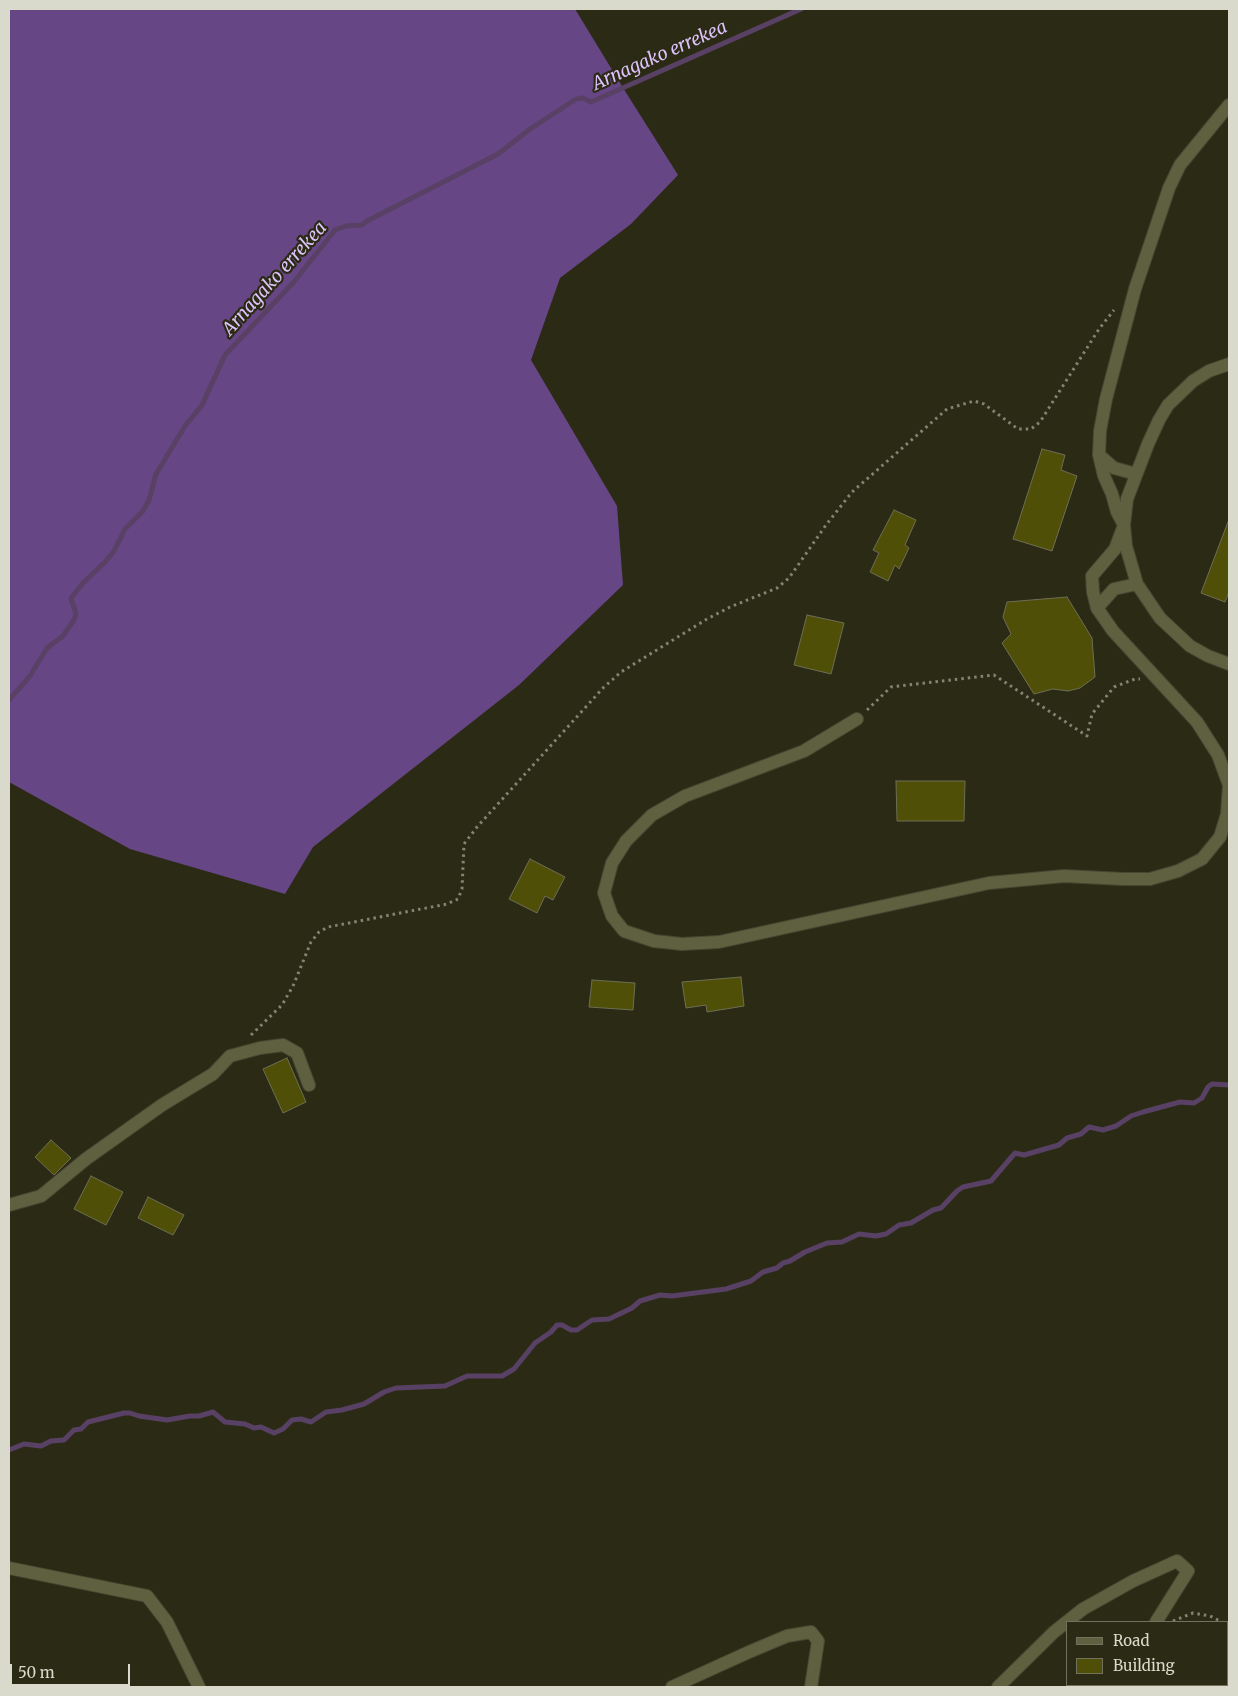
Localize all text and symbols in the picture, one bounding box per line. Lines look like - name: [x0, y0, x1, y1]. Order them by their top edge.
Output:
- water label: Arnagako errekea: [589, 17, 731, 95]
- water label: Arnagako errekea: [218, 218, 332, 340]
- legend: [1066, 1621, 1228, 1686]
- text: Road: [1113, 1631, 1149, 1650]
- scale bar: [12, 1654, 132, 1686]
- text: Building: [1113, 1656, 1175, 1675]
- text: 50 m: [18, 1663, 55, 1682]

